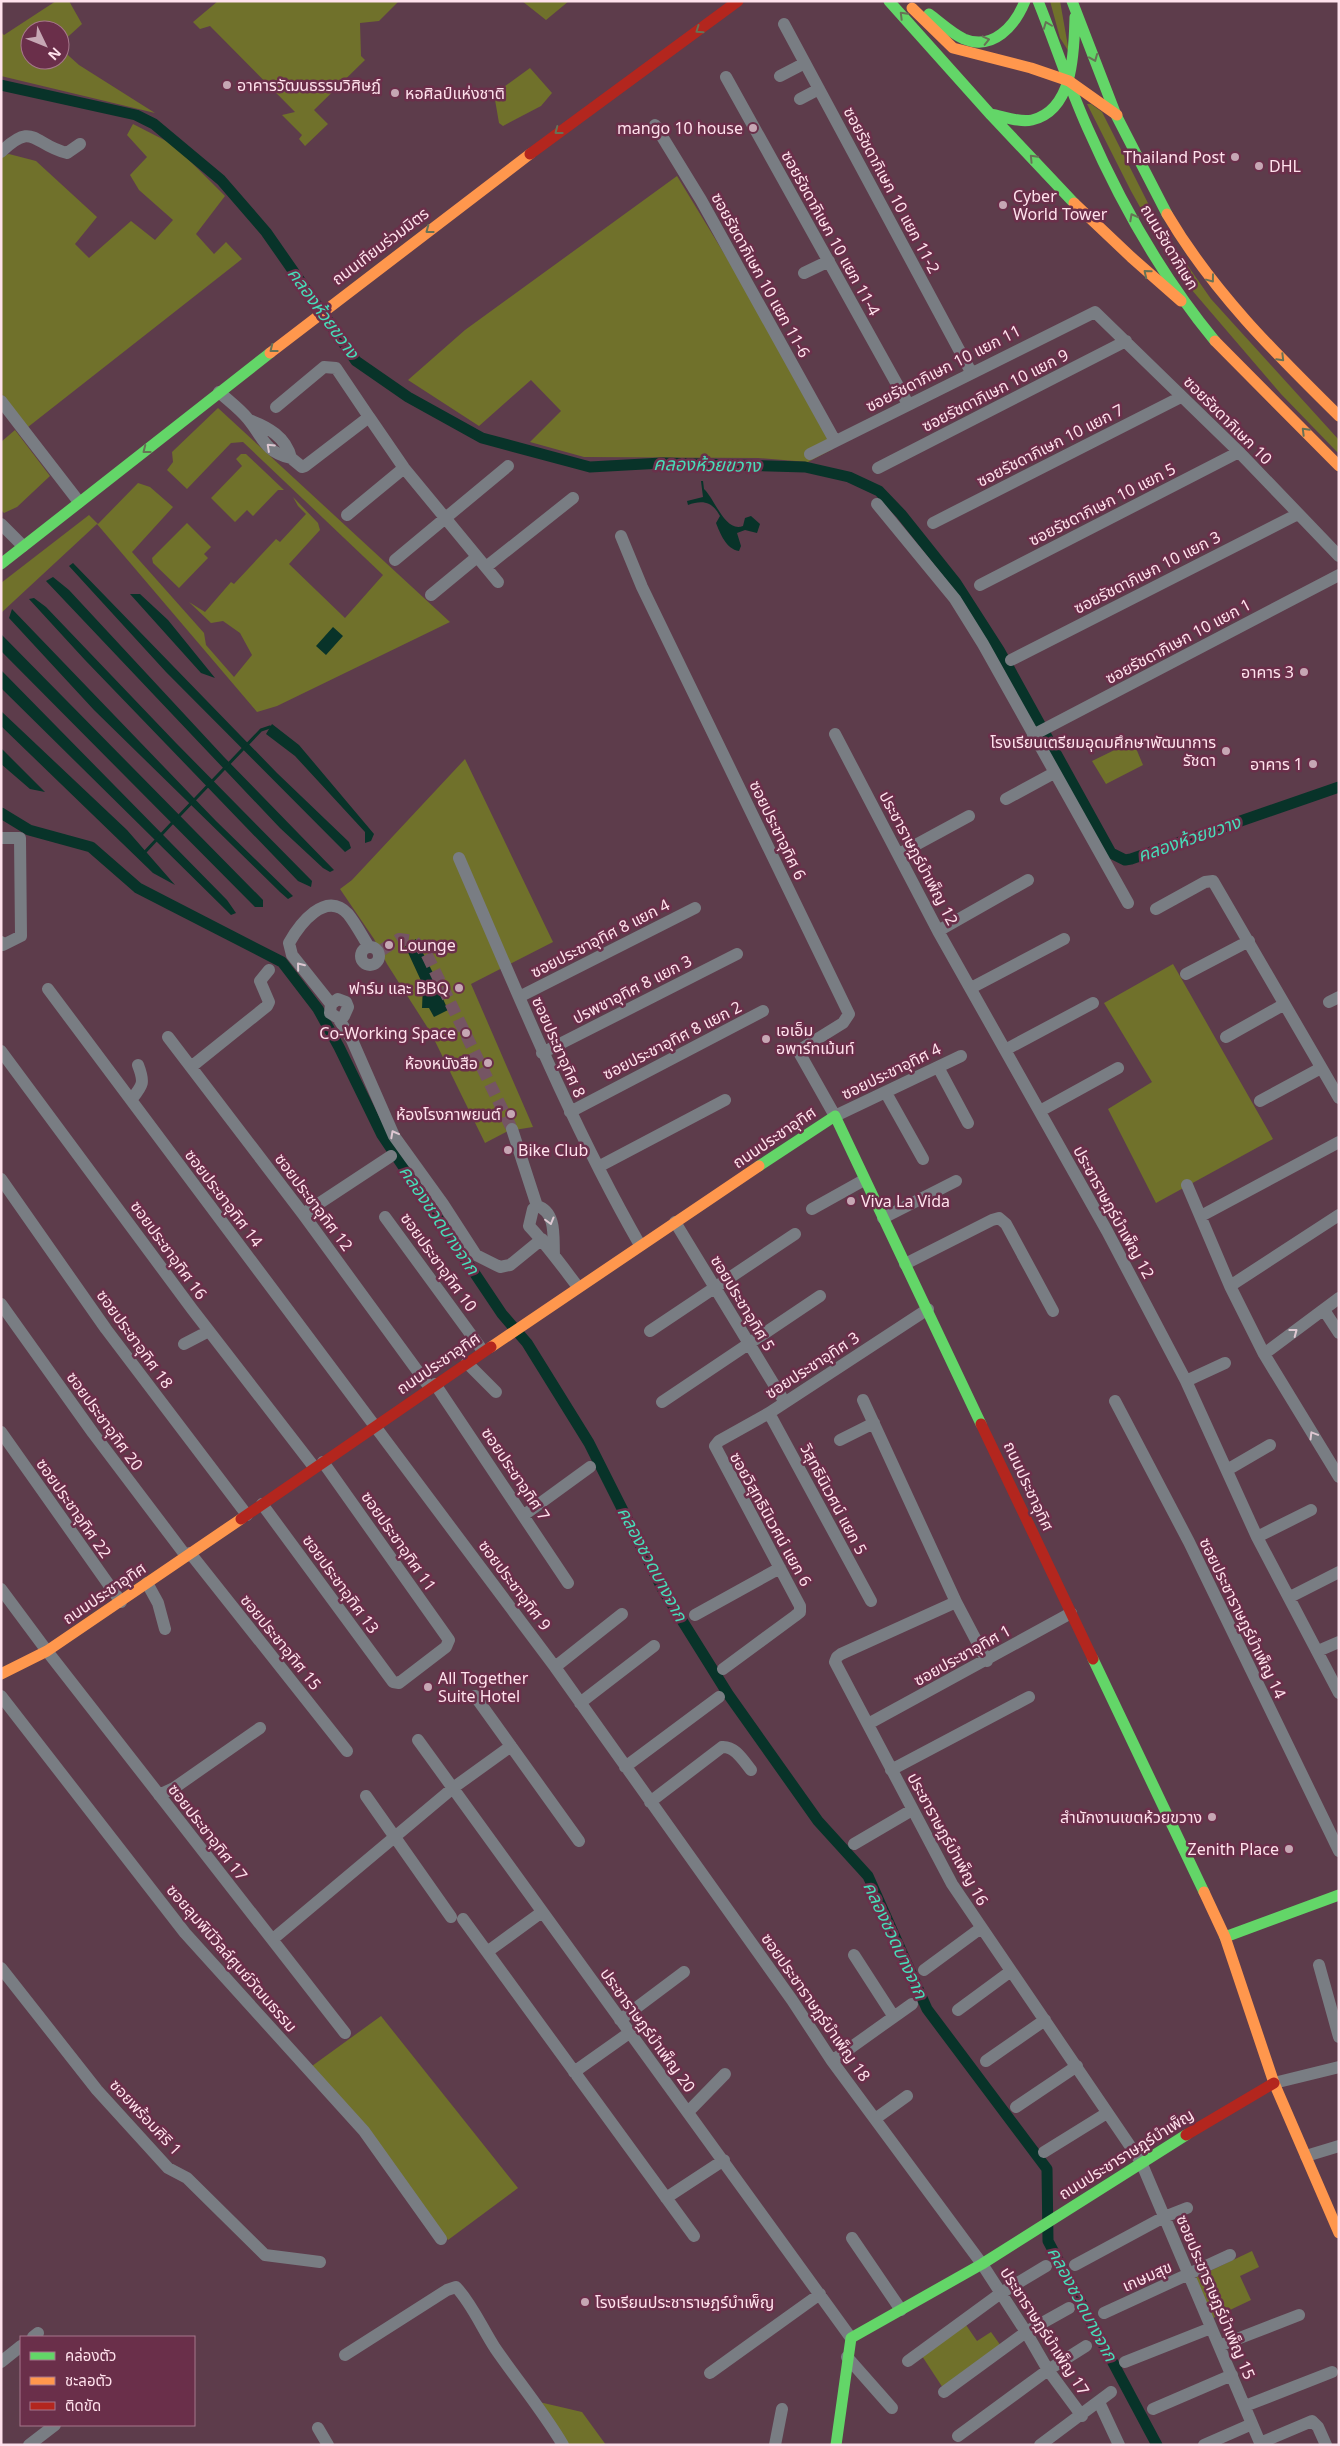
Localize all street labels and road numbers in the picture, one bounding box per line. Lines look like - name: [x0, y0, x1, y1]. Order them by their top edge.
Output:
- street label: ซอยรัชดาภิเษก 10 แยก 11-2: [837, 103, 945, 278]
- street label: ซอยรัชดาภิเษก 10 แยก 11-4: [775, 146, 886, 321]
- street label: ซอยรัชดาภิเษก 10 แยก 11-6: [705, 188, 816, 363]
- street label: ถนนรัชดาภิเษก: [1134, 200, 1204, 295]
- street label: ถนนเทียมร่วมมิตร: [327, 202, 434, 291]
- street label: ซอยรัชดาภิเษก 10 แยก 11: [862, 319, 1025, 418]
- street label: ซอยรัชดาภิเษก 10 แยก 9: [918, 343, 1073, 438]
- street label: ซอยรัชดาภิเษก 10: [1177, 371, 1277, 471]
- street label: ซอยรัชดาภิเษก 10 แยก 7: [973, 398, 1128, 493]
- street label: ซอยรัชดาภิเษก 10 แยก 5: [1025, 457, 1180, 552]
- street label: ซอยรัชดาภิเษก 10 แยก 3: [1070, 525, 1225, 620]
- street label: ซอยรัชดาภิเษก 10 แยก 1: [1101, 593, 1256, 691]
- street label: ซอยประชาอุทิศ 6: [743, 777, 812, 884]
- street label: ประชาราษฎร์บำเพ็ญ 12: [873, 787, 964, 930]
- street label: ซอยประชาอุทิศ 8 แยก 4: [527, 893, 674, 984]
- street label: ปรพชาอุทิศ 8 แยก 3: [568, 949, 696, 1030]
- street label: ซอยประชาอุทิศ 8: [525, 993, 591, 1102]
- street label: ซอยประชาอุทิศ 8 แยก 2: [599, 995, 746, 1086]
- street label: ซอยประชาอุทิศ 4: [838, 1037, 945, 1106]
- street label: ถนนประชาอุทิศ: [728, 1101, 821, 1175]
- street label: ประชาราษฎร์บำเพ็ญ 12: [1067, 1142, 1160, 1283]
- street label: ซอยประชาอุทิศ 14: [178, 1145, 268, 1253]
- street label: ซอยประชาอุทิศ 12: [268, 1149, 358, 1257]
- street label: ซอยประชาอุทิศ 16: [124, 1196, 212, 1305]
- street label: ซอยประชาอุทิศ 10: [394, 1208, 482, 1317]
- street label: ซอยประชาอุทิศ 5: [704, 1251, 780, 1356]
- street label: ซอยประชาอุทิศ 18: [90, 1285, 178, 1394]
- street label: ซอยประชาอุทิศ 3: [761, 1326, 864, 1405]
- street label: ถนนประชาอุทิศ: [392, 1327, 485, 1401]
- street label: ซอยประชาอุทิศ 20: [60, 1367, 148, 1476]
- street label: ซอยประชาอุทิศ 7: [475, 1423, 555, 1526]
- street label: ถนนประชาอุทิศ: [997, 1438, 1059, 1535]
- street label: วิสุทธินิเวศน์ แยก 5: [793, 1439, 873, 1559]
- street label: ซอยวิสุทธินิเวศน์ แยก 6: [723, 1448, 817, 1591]
- street label: ซอยประชาอุทิศ 22: [30, 1454, 117, 1563]
- street label: ซอยประชาอุทิศ 11: [355, 1487, 442, 1596]
- street label: ซอยประชาอุทิศ 13: [296, 1530, 384, 1639]
- street label: ซอยประชาราษฎร์บำเพ็ญ 14: [1193, 1534, 1292, 1703]
- street label: ซอยประชาอุทิศ 9: [472, 1535, 556, 1636]
- street label: ถนนประชาอุทิศ: [58, 1557, 151, 1631]
- street label: ซอยประชาอุทิศ 15: [234, 1590, 326, 1696]
- street label: ซอยประชาอุทิศ 1: [909, 1619, 1016, 1693]
- street label: ประชาราษฎร์บำเพ็ญ 16: [901, 1769, 994, 1910]
- street label: ซอยประชาอุทิศ 17: [162, 1779, 253, 1886]
- street label: ซอยลุมพินีวิลล์ศูนย์วัฒนธรรม: [160, 1879, 302, 2038]
- street label: ซอยประชาราษฎร์บำเพ็ญ 18: [755, 1928, 876, 2087]
- street label: ประชาราษฎร์บำเพ็ญ 20: [594, 1963, 701, 2098]
- street label: ซอยพร้อมศิริ 1: [104, 2074, 187, 2161]
- street label: ถนนประชาราษฎร์บำเพ็ญ: [1054, 2103, 1199, 2206]
- street label: ซอยประชาราษฎร์บำเพ็ญ 15: [1170, 2211, 1261, 2383]
- street label: เกษมสุข: [1119, 2255, 1176, 2299]
- street label: ประชาราษฎร์บำเพ็ญ 17: [994, 2263, 1095, 2401]

